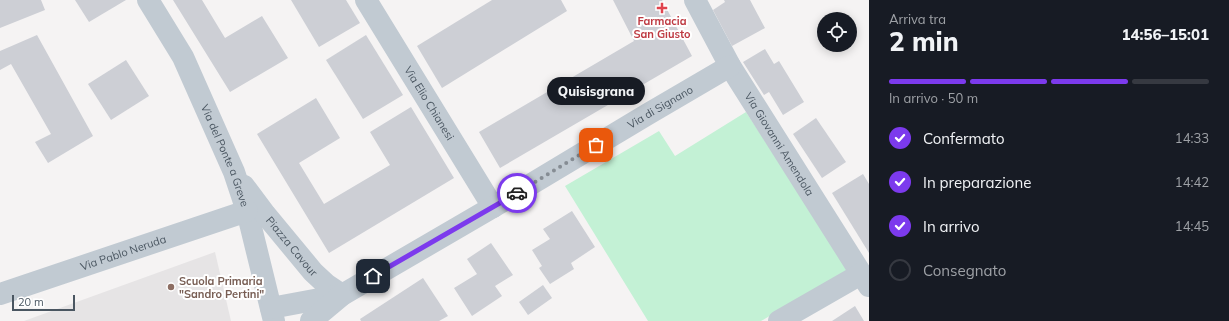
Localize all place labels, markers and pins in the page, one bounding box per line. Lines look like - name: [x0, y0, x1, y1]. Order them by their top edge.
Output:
- marker: Farmacia San Giusto: [657, 3, 667, 13]
- place label: Farmacia San Giusto: [633, 14, 691, 41]
- callout: Quisisgrana: [547, 77, 645, 105]
- pin: [579, 128, 613, 162]
- pin: [356, 259, 390, 293]
- place label: Scuola Primaria "Sandro Pertini": [179, 274, 264, 301]
- marker: Scuola Primaria "Sandro Pertini": [166, 282, 176, 292]

